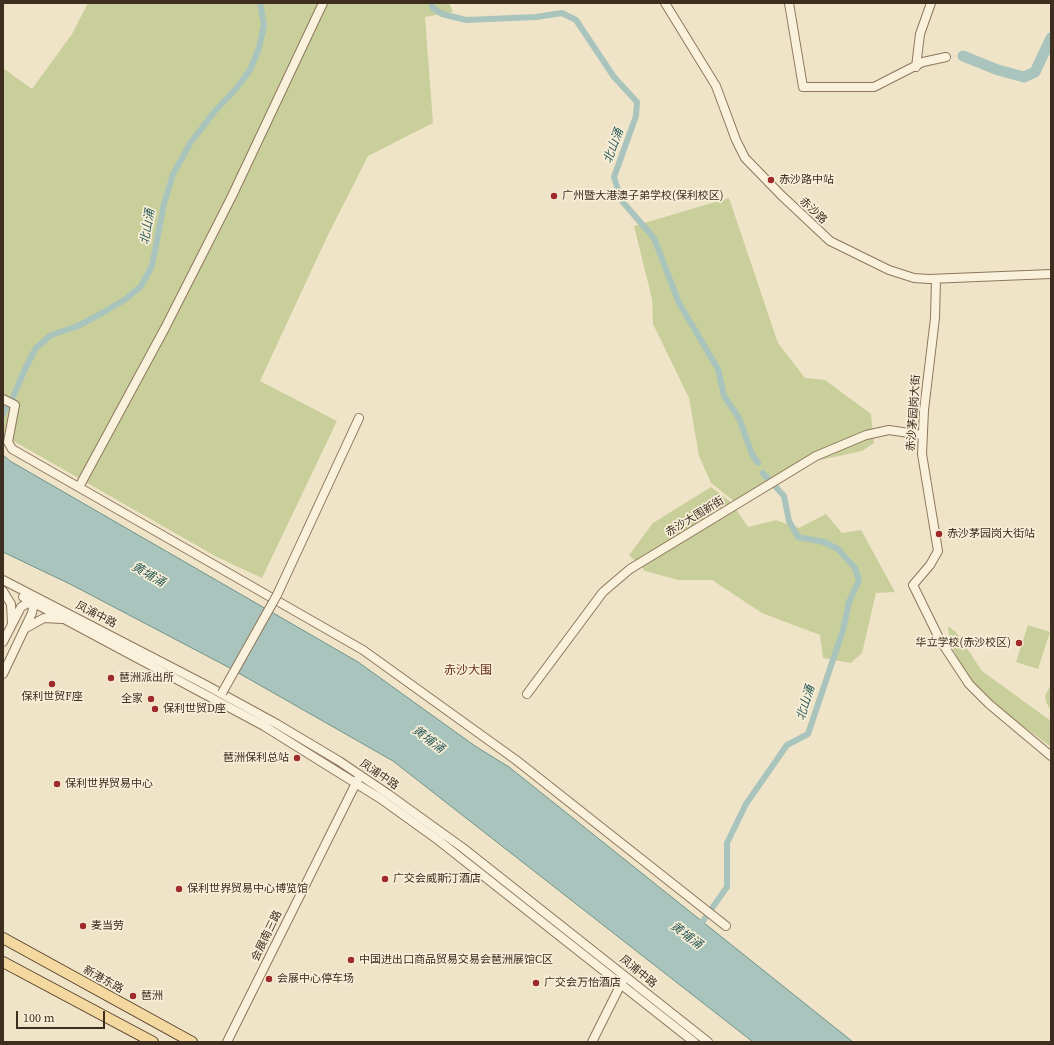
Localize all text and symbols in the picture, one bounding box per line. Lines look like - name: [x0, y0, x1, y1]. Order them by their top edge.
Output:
- water label: 北山涌: [601, 127, 627, 165]
- place label: 赤沙路中站: [779, 173, 834, 187]
- marker: 赤沙路中站: [766, 175, 776, 185]
- place label: 广州暨大港澳子弟学校(保利校区): [562, 189, 723, 203]
- marker: 广州暨大港澳子弟学校(保利校区): [549, 191, 559, 201]
- street label: 赤沙路: [796, 195, 830, 227]
- water label: 北山涌: [138, 208, 158, 246]
- street label: 赤沙茅园岗大街: [905, 374, 923, 452]
- street label: 赤沙大围新街: [663, 494, 727, 540]
- place label: 赤沙茅园岗大街站: [947, 527, 1035, 541]
- marker: 赤沙茅园岗大街站: [934, 529, 944, 539]
- water label: 黄埔涌: [129, 560, 167, 590]
- street label: 凤浦中路: [73, 599, 119, 631]
- place label: 华立学校(赤沙校区): [916, 636, 1011, 650]
- marker: 华立学校(赤沙校区): [1014, 638, 1024, 648]
- district label: 赤沙大围: [444, 664, 492, 678]
- place label: 琶洲派出所: [119, 671, 174, 685]
- marker: 琶洲派出所: [106, 673, 116, 683]
- marker: 保利世贸F座: [47, 679, 57, 689]
- water label: 北山涌: [794, 684, 818, 722]
- place label: 保利世贸F座: [21, 690, 83, 704]
- place label: 全家: [121, 692, 143, 706]
- marker: 全家: [146, 694, 156, 704]
- place label: 保利世贸D座: [163, 702, 226, 716]
- marker: 保利世贸D座: [150, 704, 160, 714]
- water label: 黄埔涌: [409, 723, 447, 757]
- place label: 琶洲保利总站: [223, 751, 289, 765]
- marker: 琶洲保利总站: [292, 753, 302, 763]
- street label: 凤浦中路: [357, 757, 401, 793]
- place label: 保利世界贸易中心: [65, 777, 153, 791]
- marker: 保利世界贸易中心: [52, 779, 62, 789]
- place label: 广交会威斯汀酒店: [393, 872, 481, 886]
- marker: 广交会威斯汀酒店: [380, 874, 390, 884]
- place label: 保利世界贸易中心博览馆: [187, 882, 308, 896]
- marker: 保利世界贸易中心博览馆: [174, 884, 184, 894]
- street label: 会展南三路: [249, 908, 285, 964]
- place label: 麦当劳: [91, 919, 124, 933]
- water label: 黄埔涌: [667, 919, 705, 953]
- marker: 麦当劳: [78, 921, 88, 931]
- place label: 中国进出口商品贸易交易会琶洲展馆C区: [359, 953, 553, 967]
- street label: 凤浦中路: [617, 953, 659, 991]
- marker: 中国进出口商品贸易交易会琶洲展馆C区: [346, 955, 356, 965]
- street label: 新港东路: [81, 964, 125, 996]
- place label: 会展中心停车场: [277, 972, 354, 986]
- marker: 会展中心停车场: [264, 974, 274, 984]
- place label: 广交会万怡酒店: [544, 976, 621, 990]
- marker: 广交会万怡酒店: [531, 978, 541, 988]
- place label: 琶洲: [141, 989, 163, 1003]
- marker: 琶洲: [128, 991, 138, 1001]
- scale bar: [18, 1003, 107, 1029]
- text: 100 m: [23, 1010, 55, 1026]

